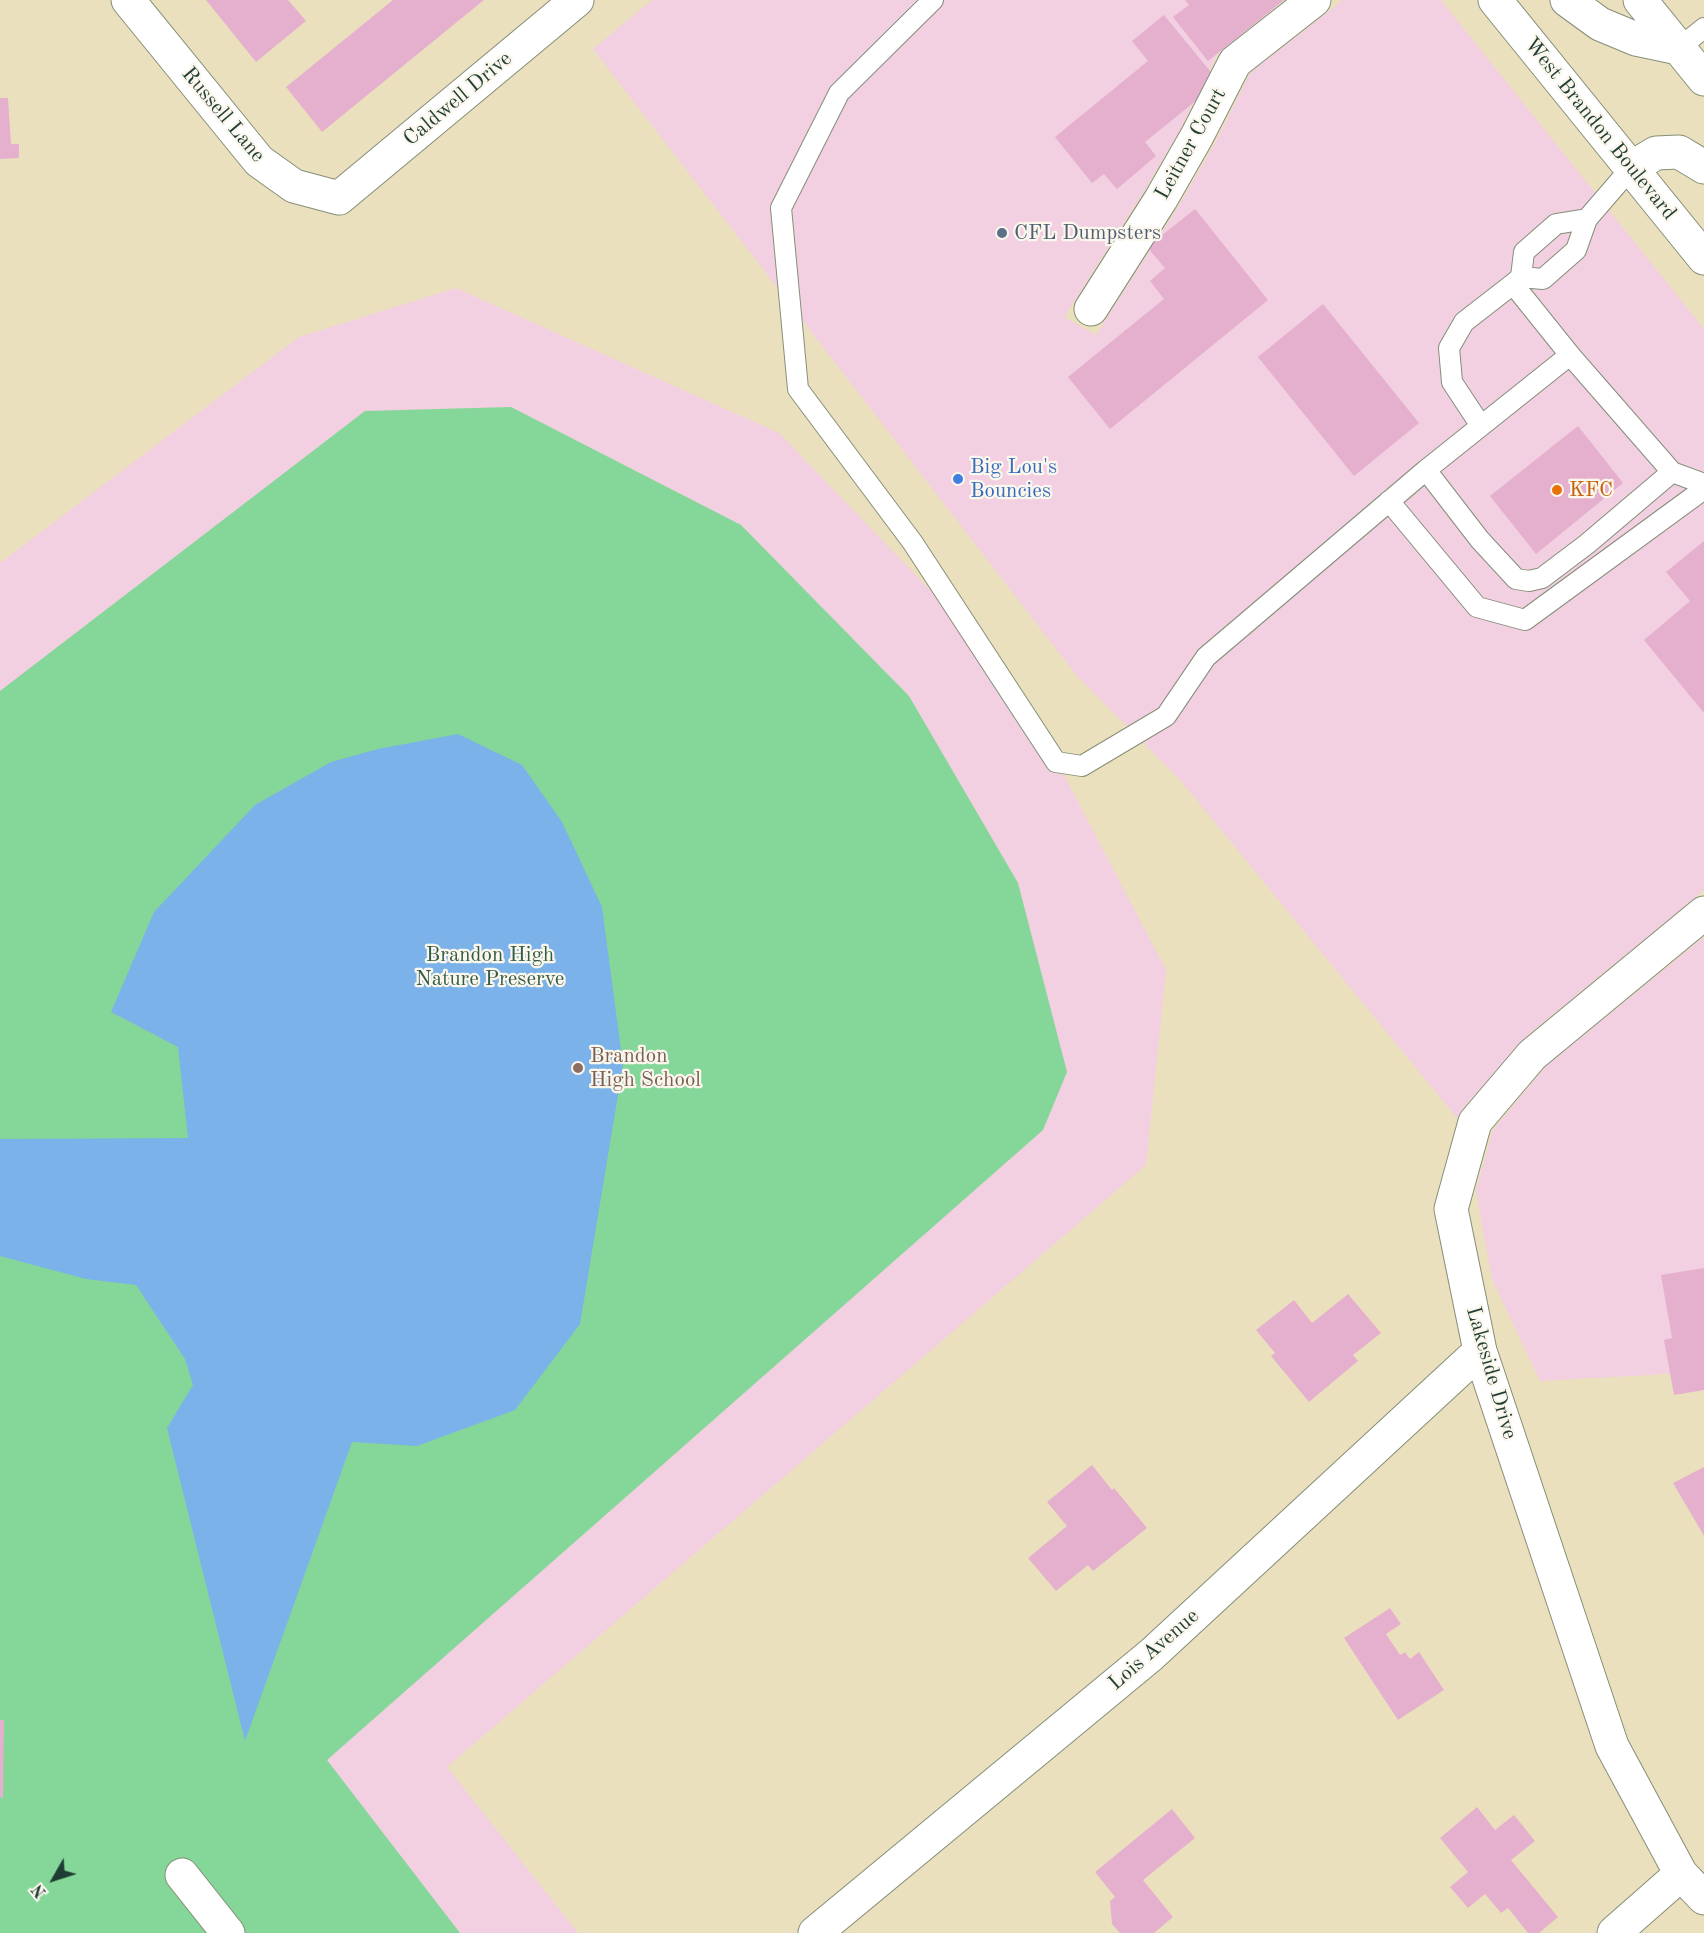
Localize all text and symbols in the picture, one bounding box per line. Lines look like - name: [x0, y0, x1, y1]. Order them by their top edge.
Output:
- street label: West Brandon Boulevard: [1519, 33, 1681, 225]
- street label: Caldwell Drive: [399, 46, 517, 152]
- street label: Russell Lane: [176, 62, 270, 168]
- street label: Leitner Court: [1150, 84, 1232, 204]
- place label: CFL Dumpsters: [1014, 220, 1161, 246]
- marker: CFL Dumpsters: [995, 226, 1009, 240]
- place label: Big Lou's Bouncies: [970, 454, 1057, 504]
- marker: Big Lou's Bouncies: [951, 472, 965, 486]
- place label: KFC: [1569, 477, 1613, 503]
- marker: KFC: [1550, 483, 1564, 497]
- park label: Brandon High Nature Preserve: [416, 942, 564, 992]
- place label: Brandon High School: [590, 1043, 701, 1093]
- marker: Brandon High School: [571, 1061, 585, 1075]
- street label: Lakeside Drive: [1460, 1304, 1522, 1442]
- street label: Lois Avenue: [1104, 1604, 1204, 1696]
- north arrow: [24, 1849, 84, 1909]
- text: N: [30, 1881, 50, 1900]

